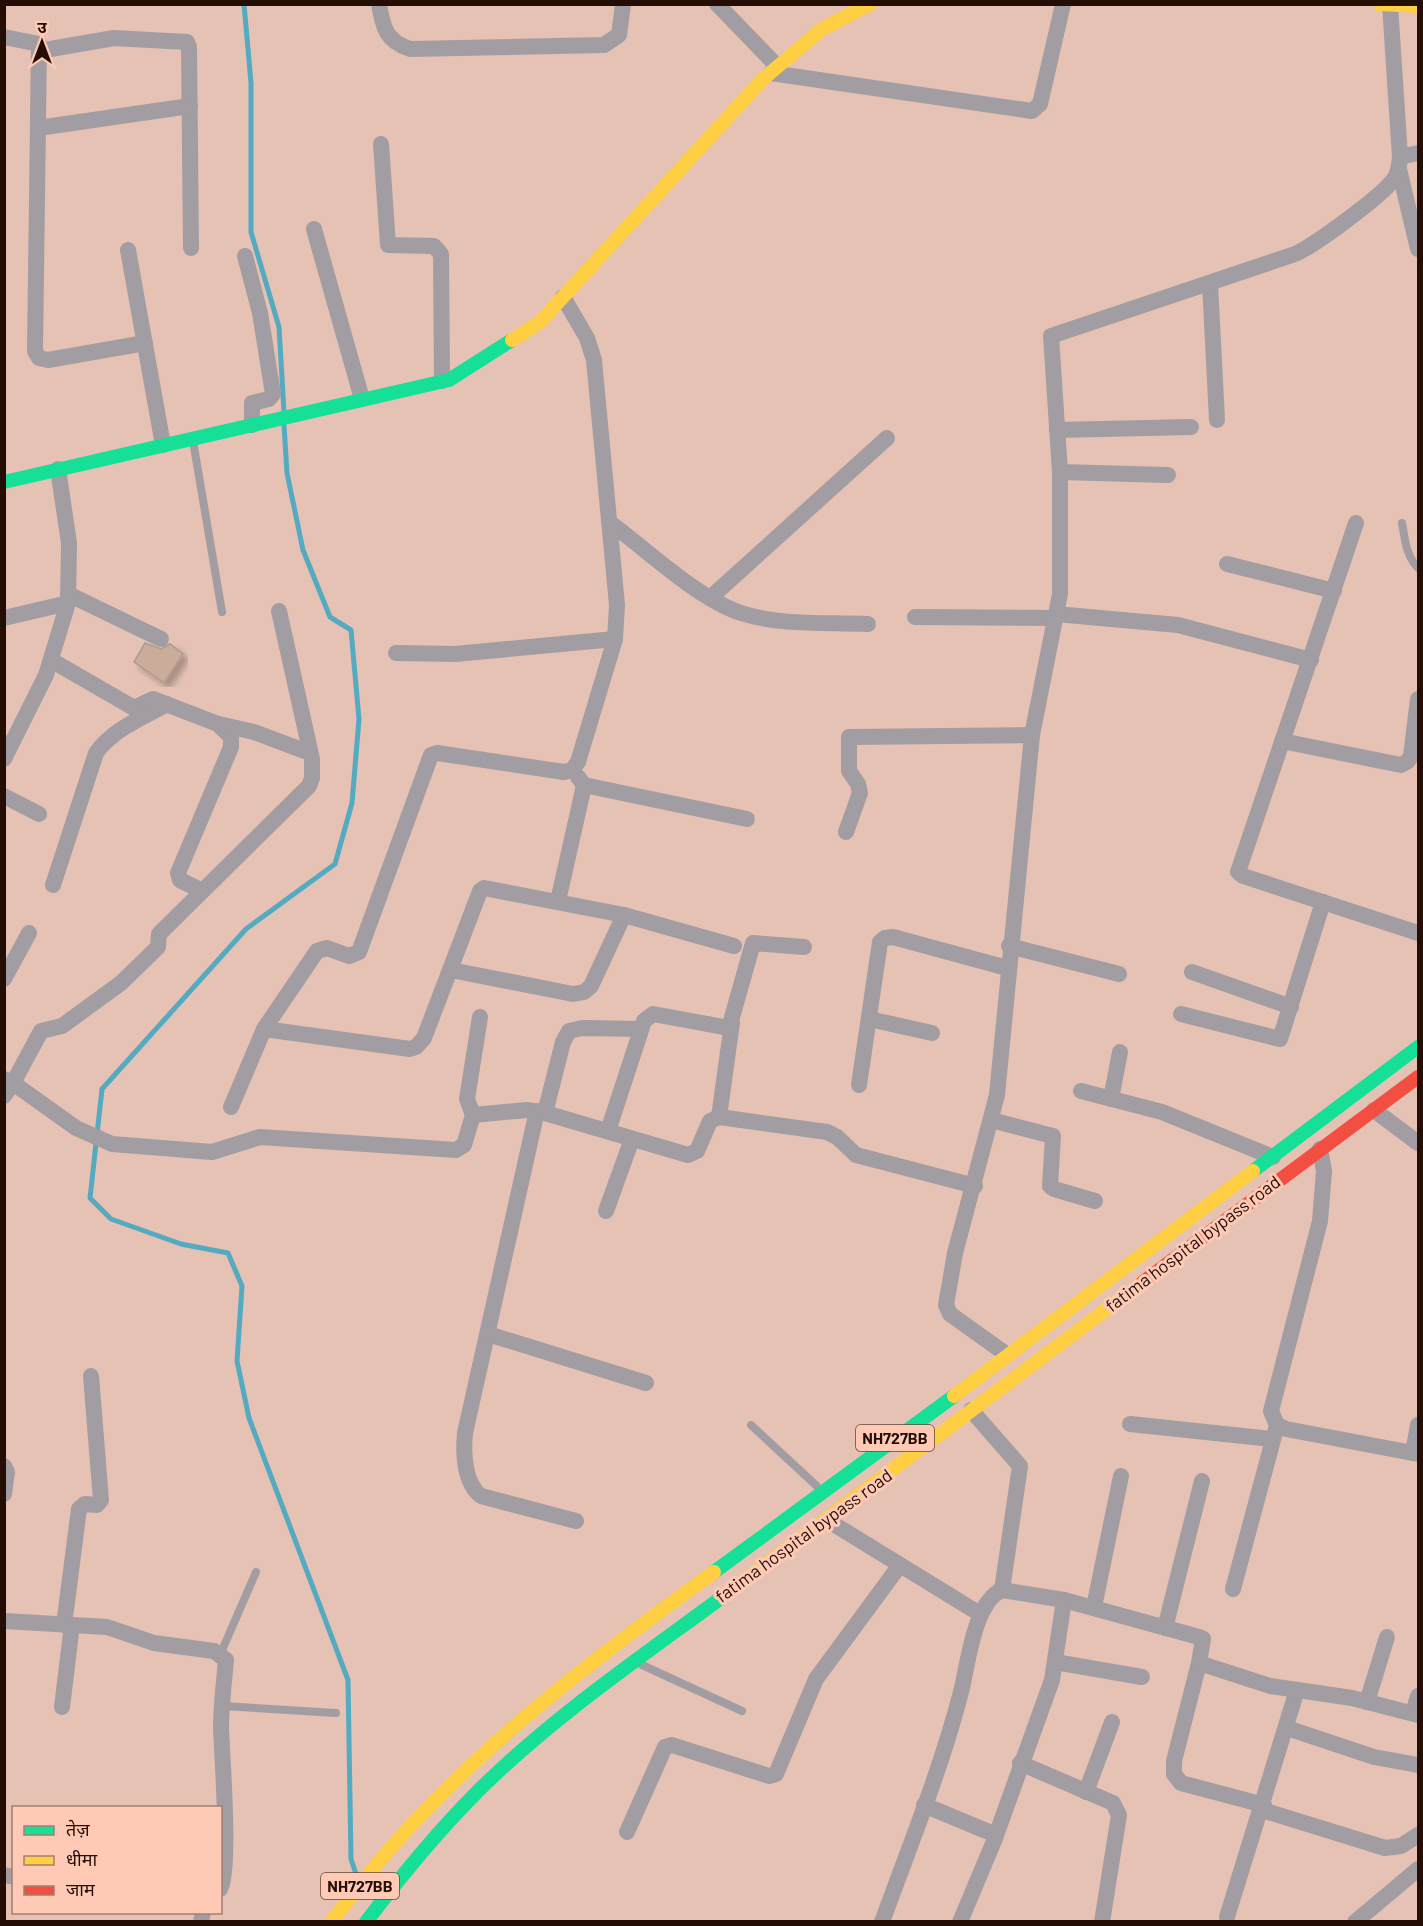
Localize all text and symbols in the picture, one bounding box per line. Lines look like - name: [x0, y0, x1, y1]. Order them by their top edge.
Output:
- north arrow: [12, 12, 72, 72]
- text: उ: [37, 17, 47, 36]
- street label: fatima hospital bypass road: [1101, 1170, 1284, 1316]
- road number: NH727BB: [856, 1425, 934, 1451]
- street label: fatima hospital bypass road: [711, 1464, 896, 1607]
- legend: [12, 1806, 222, 1914]
- text: तेज़: [66, 1818, 90, 1840]
- text: धीमा: [66, 1848, 97, 1870]
- road number: NH727BB: [321, 1873, 399, 1899]
- text: जाम: [66, 1878, 96, 1900]

